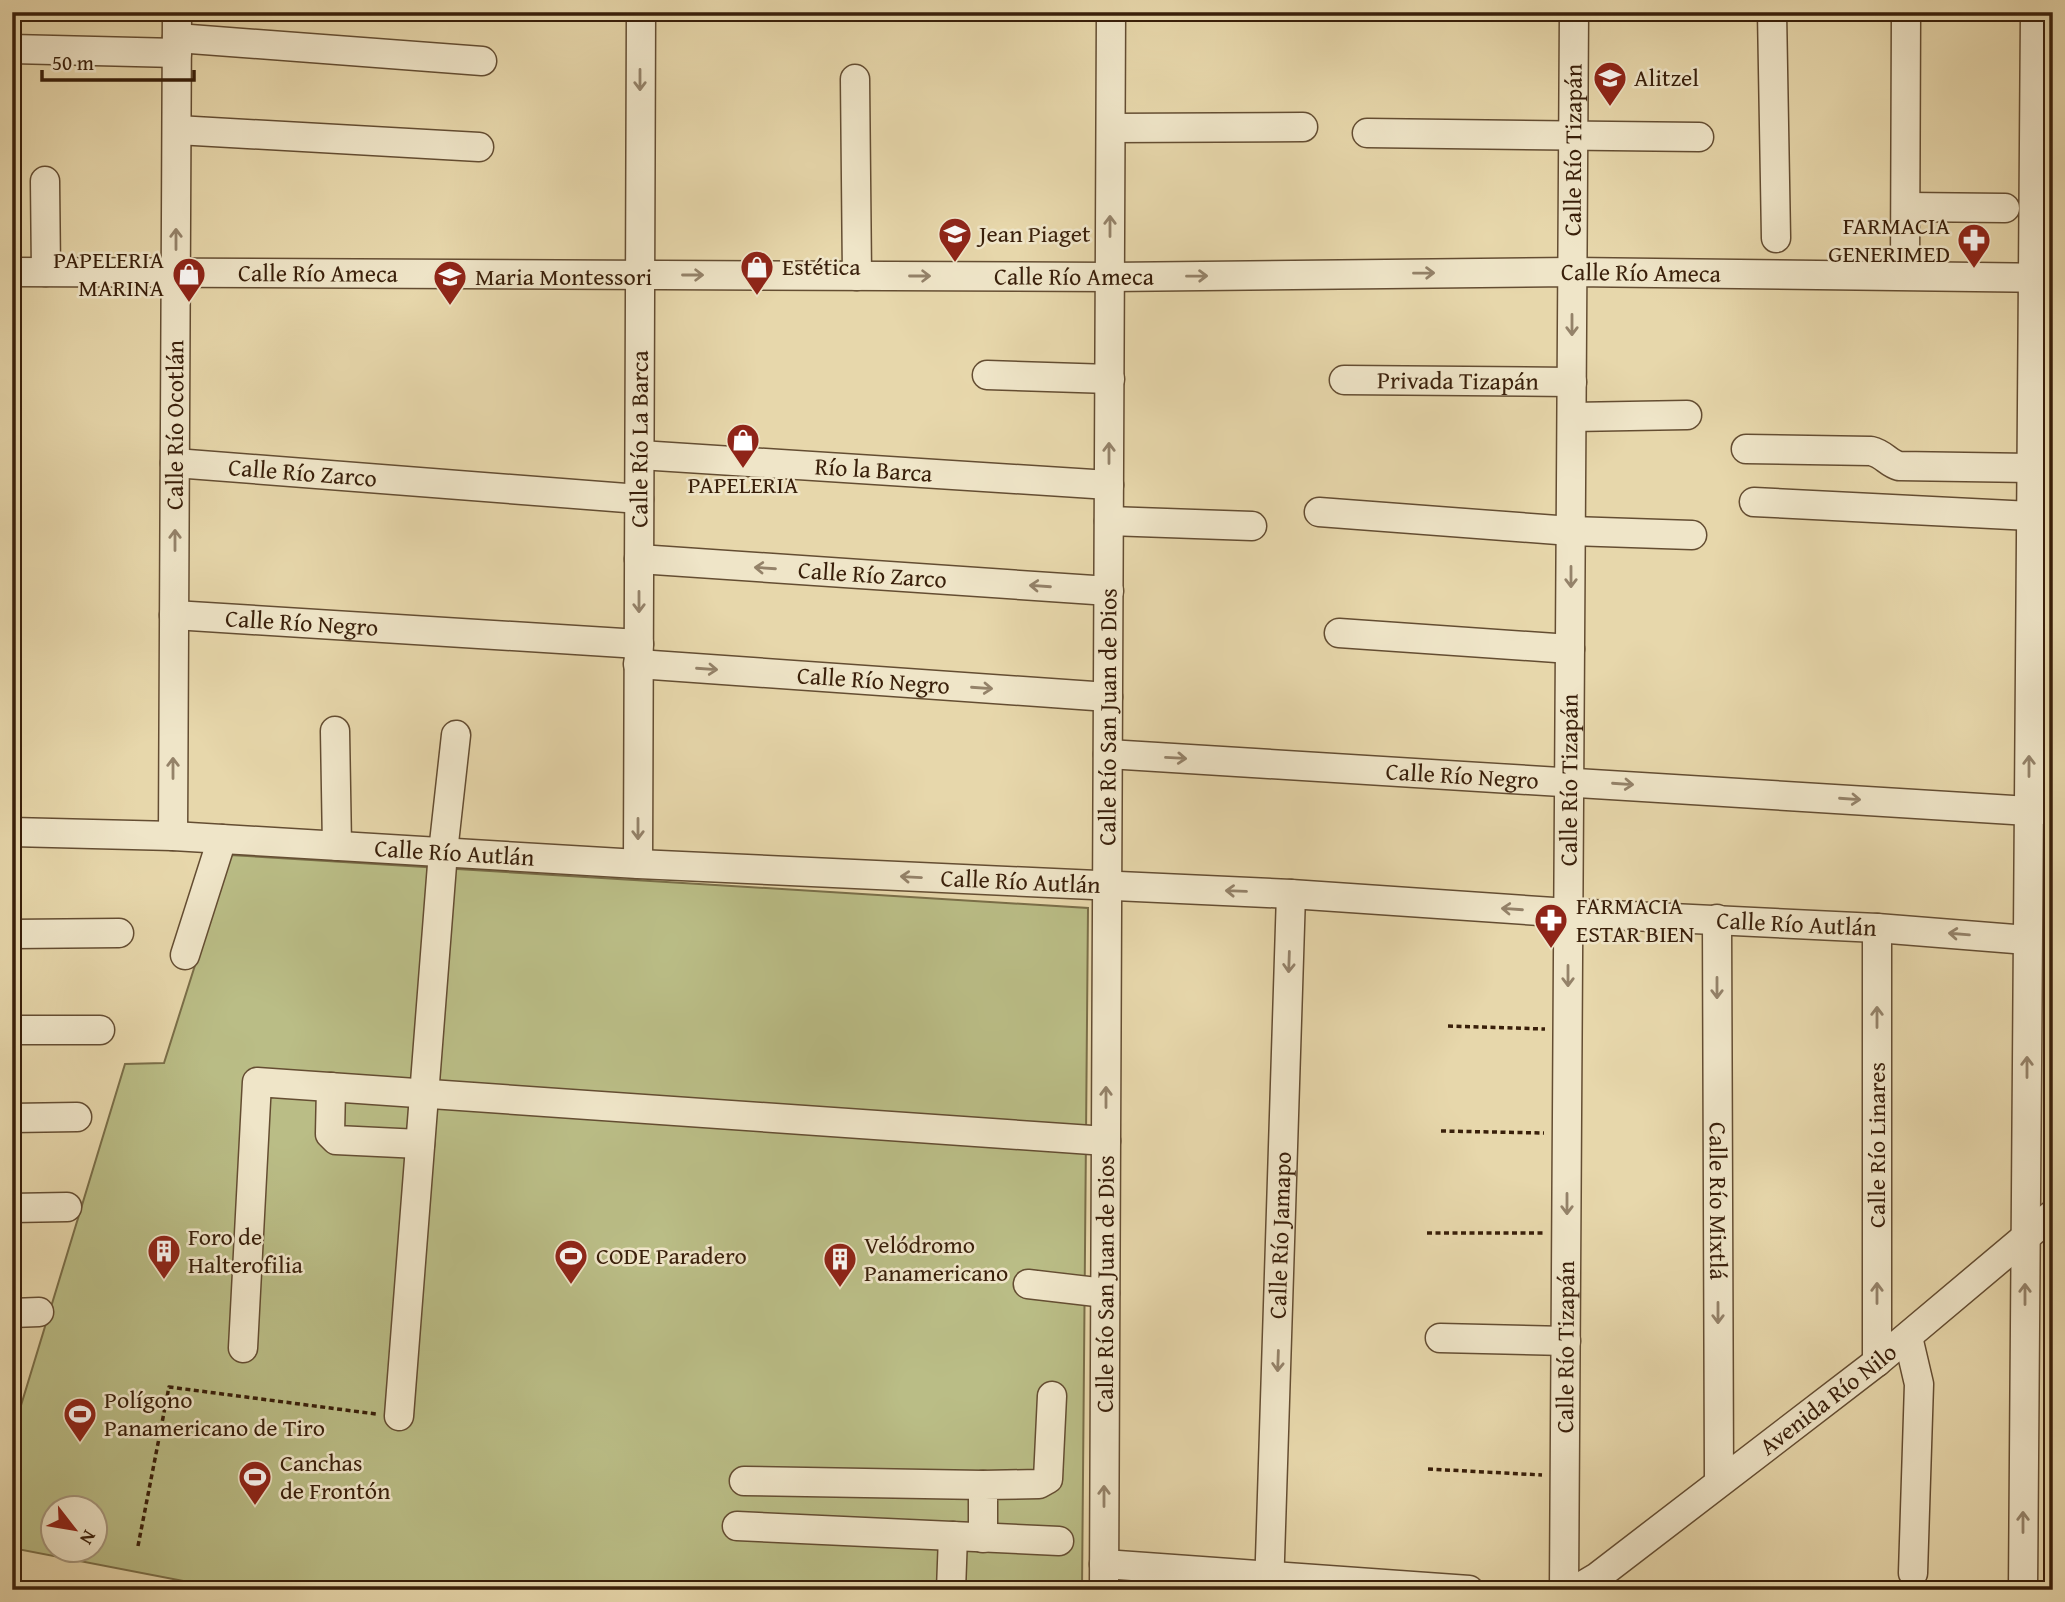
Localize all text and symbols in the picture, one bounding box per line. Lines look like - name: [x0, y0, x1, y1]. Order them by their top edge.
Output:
- scale bar: [42, 38, 194, 82]
- text: 50 m: [52, 47, 94, 78]
- school or university icon: Alitzel: [1591, 59, 1629, 108]
- place label: Alitzel: [1634, 60, 1699, 95]
- street label: Calle Río Tizapán: [1555, 63, 1591, 236]
- one-way arrow: [633, 69, 647, 92]
- place label: FARMACIA GENERIMED: [1828, 208, 1950, 271]
- one-way arrow: [1103, 214, 1117, 237]
- school or university icon: Jean Piaget: [936, 215, 974, 264]
- place label: Jean Piaget: [976, 216, 1091, 251]
- pharmacy icon: FARMACIA GENERIMED: [1955, 221, 1993, 270]
- one-way arrow: [169, 228, 183, 251]
- place label: PAPELERIA MARINA: [53, 242, 164, 305]
- shop icon: Estética: [738, 248, 776, 297]
- place label: Estética: [782, 249, 861, 284]
- street label: Calle Río Ameca: [1561, 254, 1722, 291]
- shop icon: PAPELERIA MARINA: [170, 255, 208, 304]
- street label: Calle Río Ameca: [238, 255, 399, 291]
- school or university icon: Maria Montessori: [431, 258, 469, 307]
- street label: Calle Río Ameca: [994, 258, 1155, 294]
- place label: Maria Montessori: [475, 259, 653, 294]
- one-way arrow: [1413, 267, 1436, 280]
- one-way arrow: [681, 268, 704, 281]
- one-way arrow: [909, 269, 932, 283]
- one-way arrow: [1185, 269, 1208, 283]
- one-way arrow: [1565, 314, 1579, 337]
- street label: Calle Río Ocotlán: [157, 339, 192, 510]
- street label: Calle Río La Barca: [621, 350, 657, 528]
- street label: Privada Tizapán: [1377, 362, 1539, 399]
- shop icon: PAPELERIA: [724, 421, 762, 470]
- one-way arrow: [1102, 442, 1116, 465]
- street label: Río la Barca: [814, 448, 934, 491]
- street label: Calle Río Zarco: [227, 449, 378, 496]
- place label: PAPELERIA: [688, 467, 799, 502]
- one-way arrow: [168, 529, 181, 552]
- street label: Calle Río Zarco: [797, 552, 948, 597]
- one-way arrow: [753, 561, 776, 574]
- one-way arrow: [1564, 566, 1578, 589]
- one-way arrow: [1030, 579, 1052, 592]
- street label: Calle Río San Juan de Dios: [1089, 588, 1125, 846]
- one-way arrow: [632, 590, 646, 613]
- street label: Calle Río Negro: [224, 600, 379, 645]
- street label: Calle Río Negro: [796, 657, 951, 703]
- one-way arrow: [695, 663, 717, 676]
- one-way arrow: [971, 682, 993, 695]
- street label: Calle Río Tizapán: [1551, 693, 1587, 866]
- one-way arrow: [1164, 751, 1187, 764]
- street label: Calle Río Negro: [1385, 753, 1540, 798]
- one-way arrow: [2022, 754, 2036, 777]
- one-way arrow: [166, 757, 180, 780]
- one-way arrow: [1611, 778, 1634, 791]
- one-way arrow: [1838, 793, 1861, 806]
- one-way arrow: [631, 818, 645, 841]
- street label: Calle Río Autlán: [373, 830, 536, 875]
- street label: Calle Río Autlán: [940, 860, 1102, 902]
- one-way arrow: [900, 870, 923, 883]
- one-way arrow: [1225, 885, 1248, 898]
- place label: FARMACIA ESTAR BIEN: [1576, 888, 1695, 951]
- pharmacy icon: FARMACIA ESTAR BIEN: [1532, 901, 1570, 950]
- street label: Calle Río Autlán: [1716, 902, 1878, 945]
- one-way arrow: [1501, 903, 1524, 916]
- one-way arrow: [1949, 927, 1971, 940]
- one-way arrow: [1282, 950, 1296, 973]
- one-way arrow: [1561, 965, 1575, 988]
- one-way arrow: [1710, 976, 1724, 999]
- one-way arrow: [1870, 1006, 1884, 1029]
- one-way arrow: [2020, 1055, 2033, 1078]
- street label: Calle Río Linares: [1859, 1062, 1894, 1228]
- one-way arrow: [1099, 1086, 1113, 1109]
- street label: Calle Río Mixtlá: [1701, 1122, 1736, 1281]
- street label: Calle Río Jamapo: [1260, 1151, 1300, 1319]
- street label: Calle Río San Juan de Dios: [1087, 1155, 1123, 1413]
- one-way arrow: [1560, 1192, 1574, 1215]
- place label: Foro de Halterofilia: [188, 1219, 303, 1282]
- place label: Velódromo Panamericano: [864, 1227, 1008, 1290]
- building icon: Foro de Halterofilia: [145, 1232, 183, 1281]
- sports icon: CODE Paradero: [552, 1237, 590, 1286]
- place label: CODE Paradero: [596, 1238, 747, 1273]
- building icon: Velódromo Panamericano: [821, 1240, 859, 1289]
- street label: Calle Río Tizapán: [1547, 1260, 1583, 1433]
- one-way arrow: [1870, 1282, 1884, 1305]
- one-way arrow: [2018, 1283, 2032, 1306]
- one-way arrow: [1711, 1301, 1725, 1324]
- street label: Avenida Río Nilo: [1752, 1335, 1904, 1463]
- one-way arrow: [1271, 1349, 1284, 1372]
- place label: Polígono Panamericano de Tiro: [104, 1382, 325, 1445]
- sports icon: Polígono Panamericano de Tiro: [61, 1395, 99, 1444]
- place label: Canchas de Frontón: [280, 1445, 391, 1508]
- sports icon: Canchas de Frontón: [236, 1458, 274, 1507]
- one-way arrow: [1097, 1485, 1111, 1508]
- north arrow: [38, 1494, 108, 1564]
- one-way arrow: [2016, 1510, 2030, 1533]
- text: N: [73, 1525, 104, 1551]

